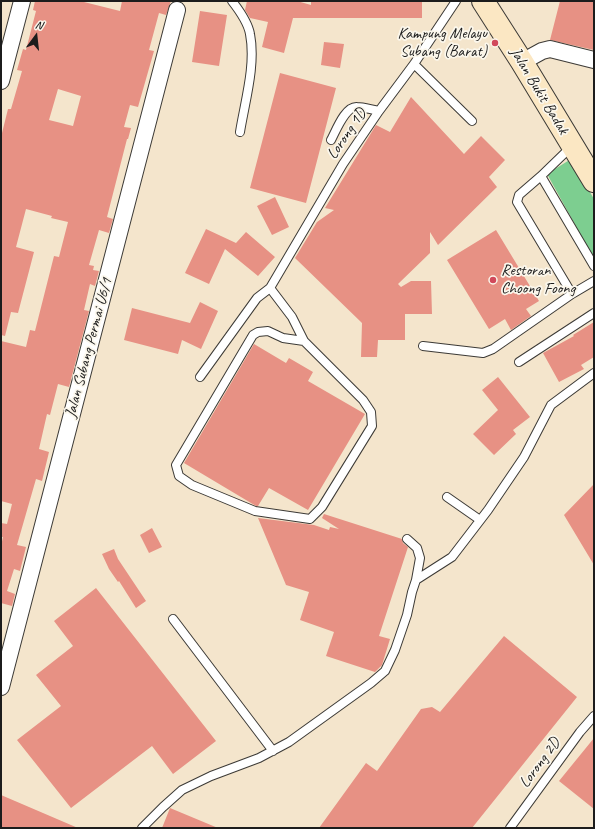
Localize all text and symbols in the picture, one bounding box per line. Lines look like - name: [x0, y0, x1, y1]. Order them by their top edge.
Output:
- north arrow: [16, 16, 56, 56]
- text: N: [34, 17, 44, 32]
- place label: Kampung Melayu Subang (Barat): [398, 24, 487, 62]
- marker: Kampung Melayu Subang (Barat): [490, 38, 500, 48]
- street label: Jalan Bukit Badak: [505, 44, 573, 138]
- street label: Lorong 1D: [323, 105, 371, 163]
- place label: Restoran Choong Foong: [501, 261, 575, 299]
- marker: Restoran Choong Foong: [488, 275, 498, 285]
- street label: Jalan Subang Permai U6/1: [61, 276, 117, 420]
- street label: Lorong 2D: [515, 734, 565, 792]

